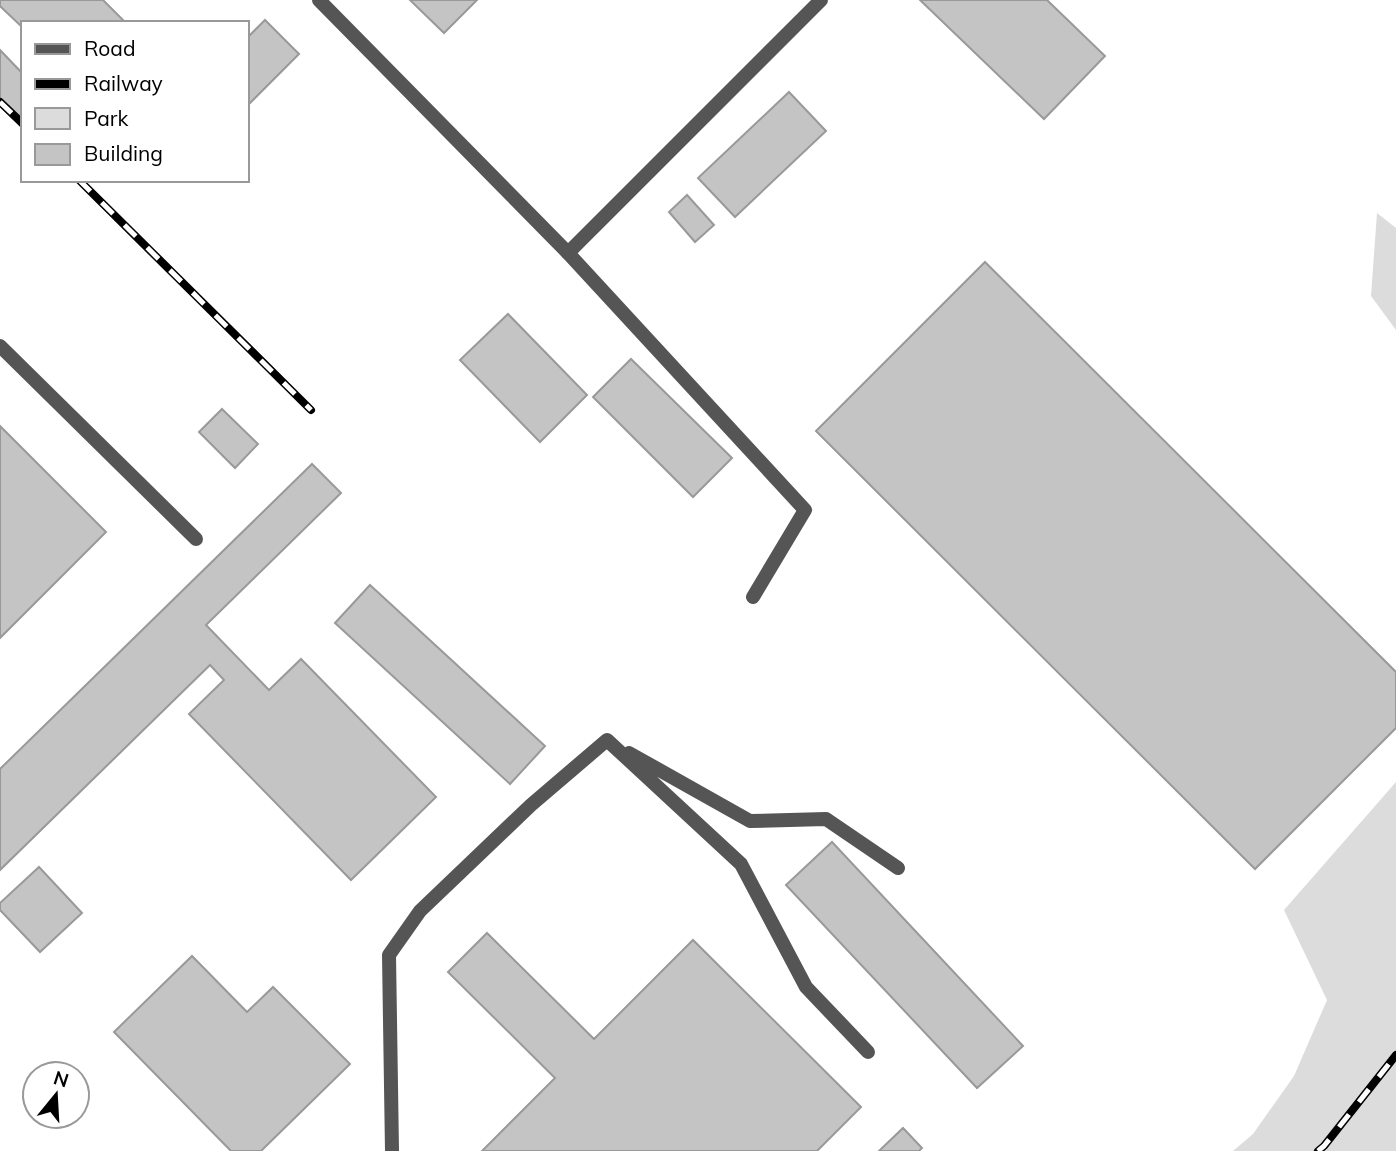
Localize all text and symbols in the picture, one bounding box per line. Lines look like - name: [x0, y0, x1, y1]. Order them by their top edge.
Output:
- legend: [21, 21, 248, 182]
- text: Road: [84, 35, 135, 61]
- text: Railway: [84, 70, 163, 96]
- text: Park: [84, 105, 128, 131]
- text: Building: [84, 140, 163, 166]
- north arrow: [21, 1060, 91, 1130]
- text: N: [51, 1065, 72, 1092]

